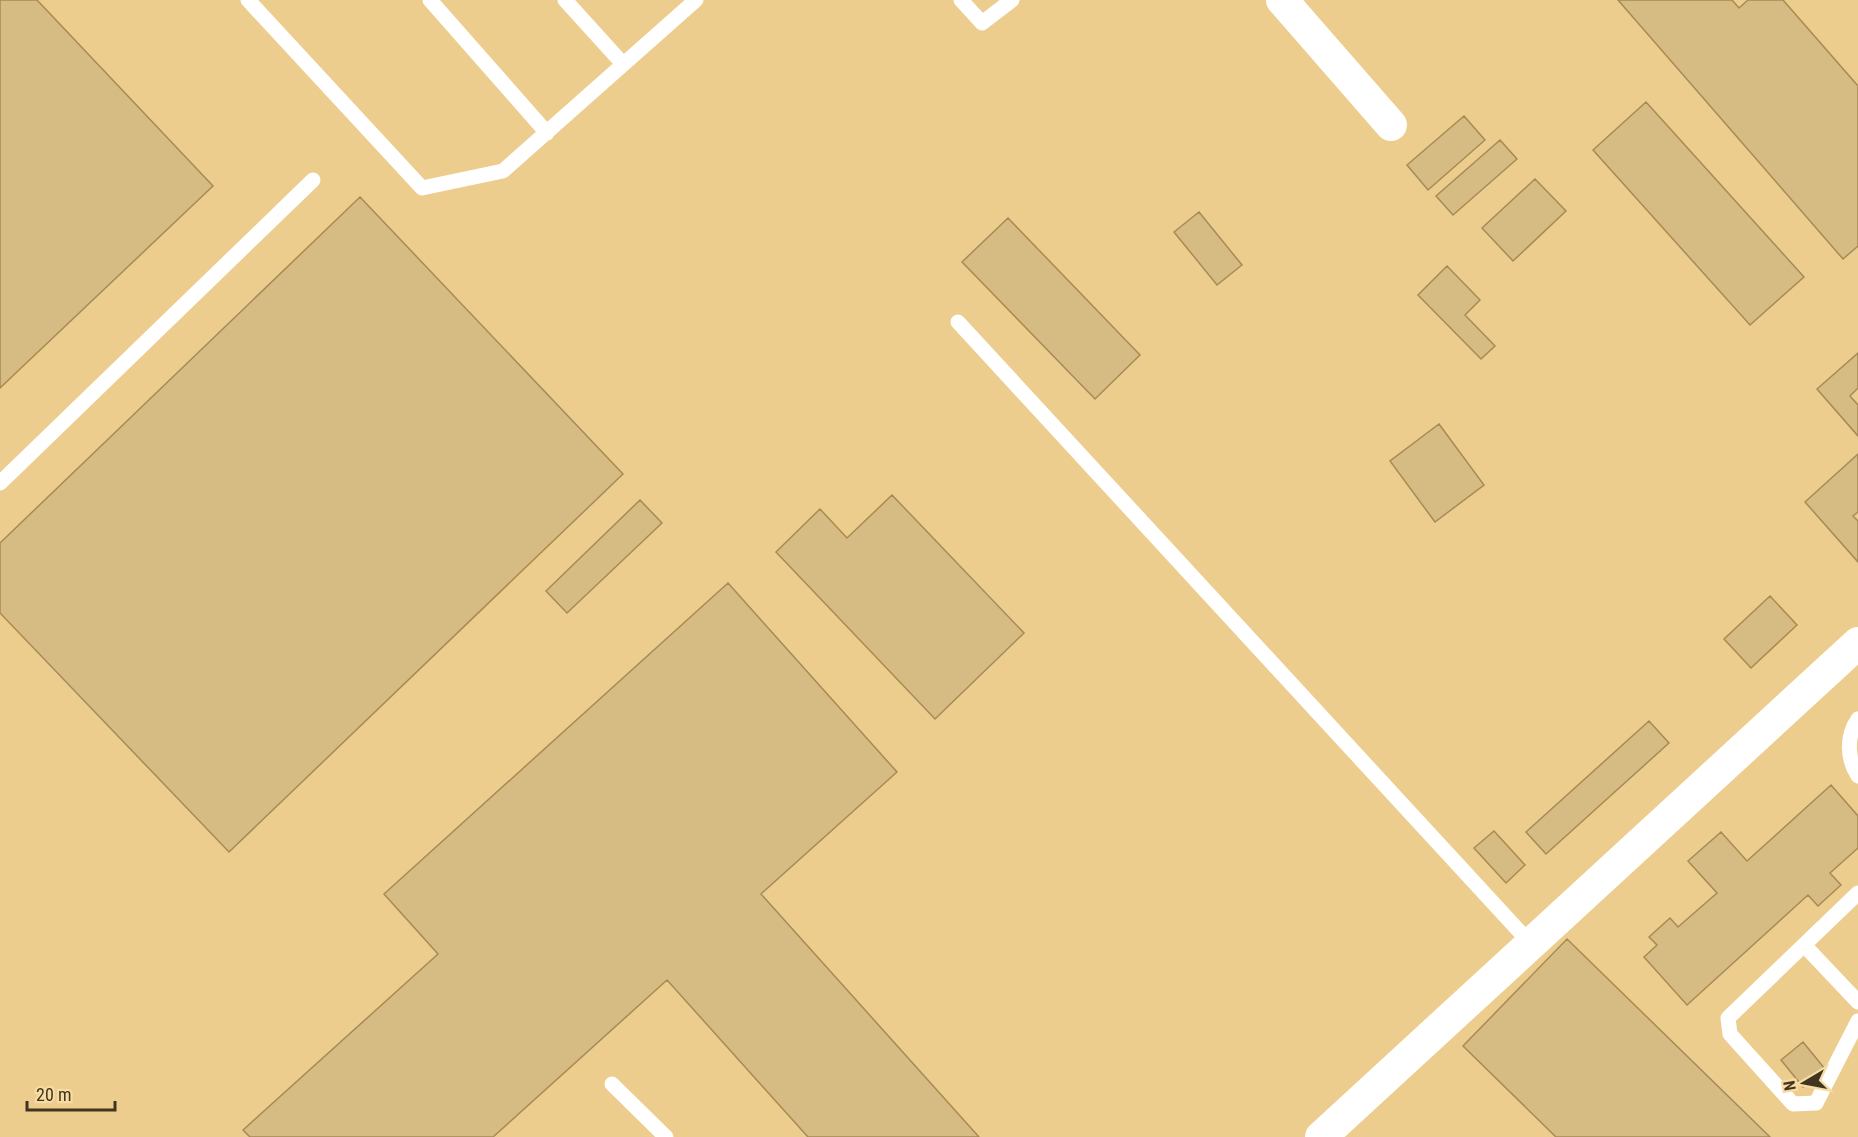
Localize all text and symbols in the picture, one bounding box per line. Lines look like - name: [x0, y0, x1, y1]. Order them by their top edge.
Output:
- north arrow: [1774, 1053, 1834, 1113]
- scale bar: [27, 1074, 116, 1112]
- text: N: [1780, 1079, 1800, 1092]
- text: 20 m: [36, 1084, 71, 1105]

